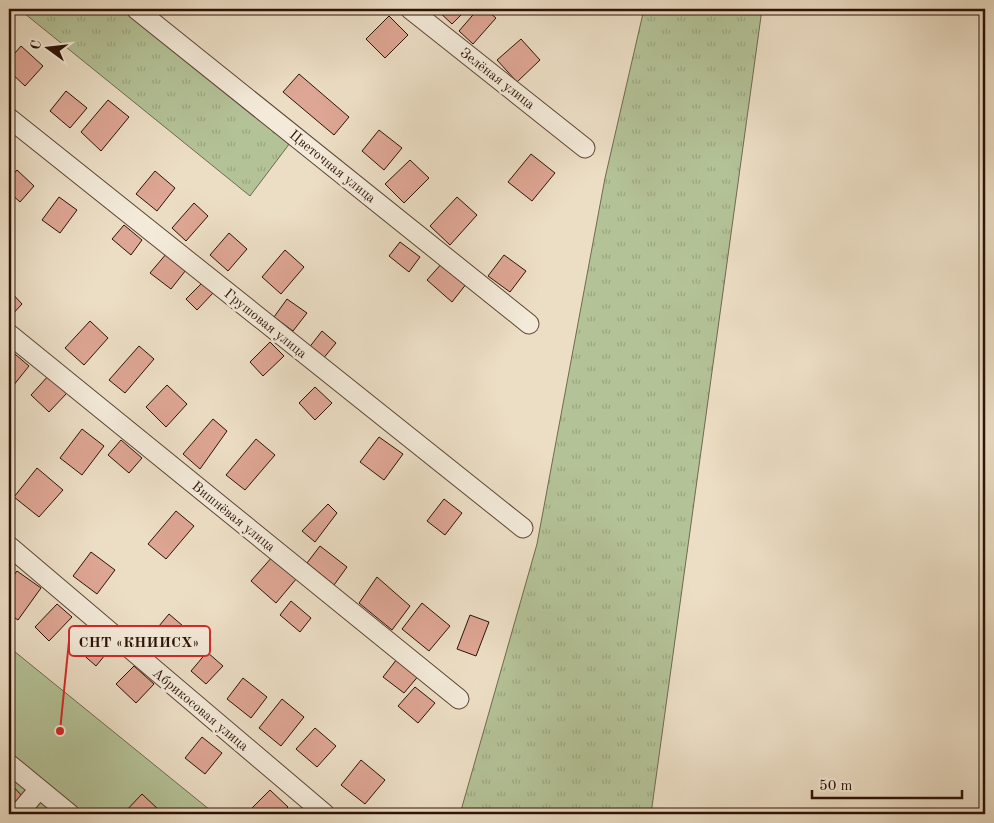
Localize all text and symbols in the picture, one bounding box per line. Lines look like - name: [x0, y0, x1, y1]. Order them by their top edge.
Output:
- north arrow: [22, 22, 72, 72]
- text: С: [28, 39, 44, 51]
- street label: Зелёная улица: [458, 45, 537, 112]
- street label: Цветочная улица: [287, 128, 378, 206]
- street label: Грушовая улица: [221, 286, 309, 361]
- street label: Вишнёвая улица: [189, 479, 278, 555]
- callout: СНТ «КНИИСХ»: [69, 626, 210, 656]
- text: СНТ «КНИИСХ»: [79, 636, 199, 651]
- street label: Абрикосовая улица: [150, 666, 251, 754]
- scale bar: [812, 768, 962, 800]
- text: 50 m: [819, 779, 853, 794]

